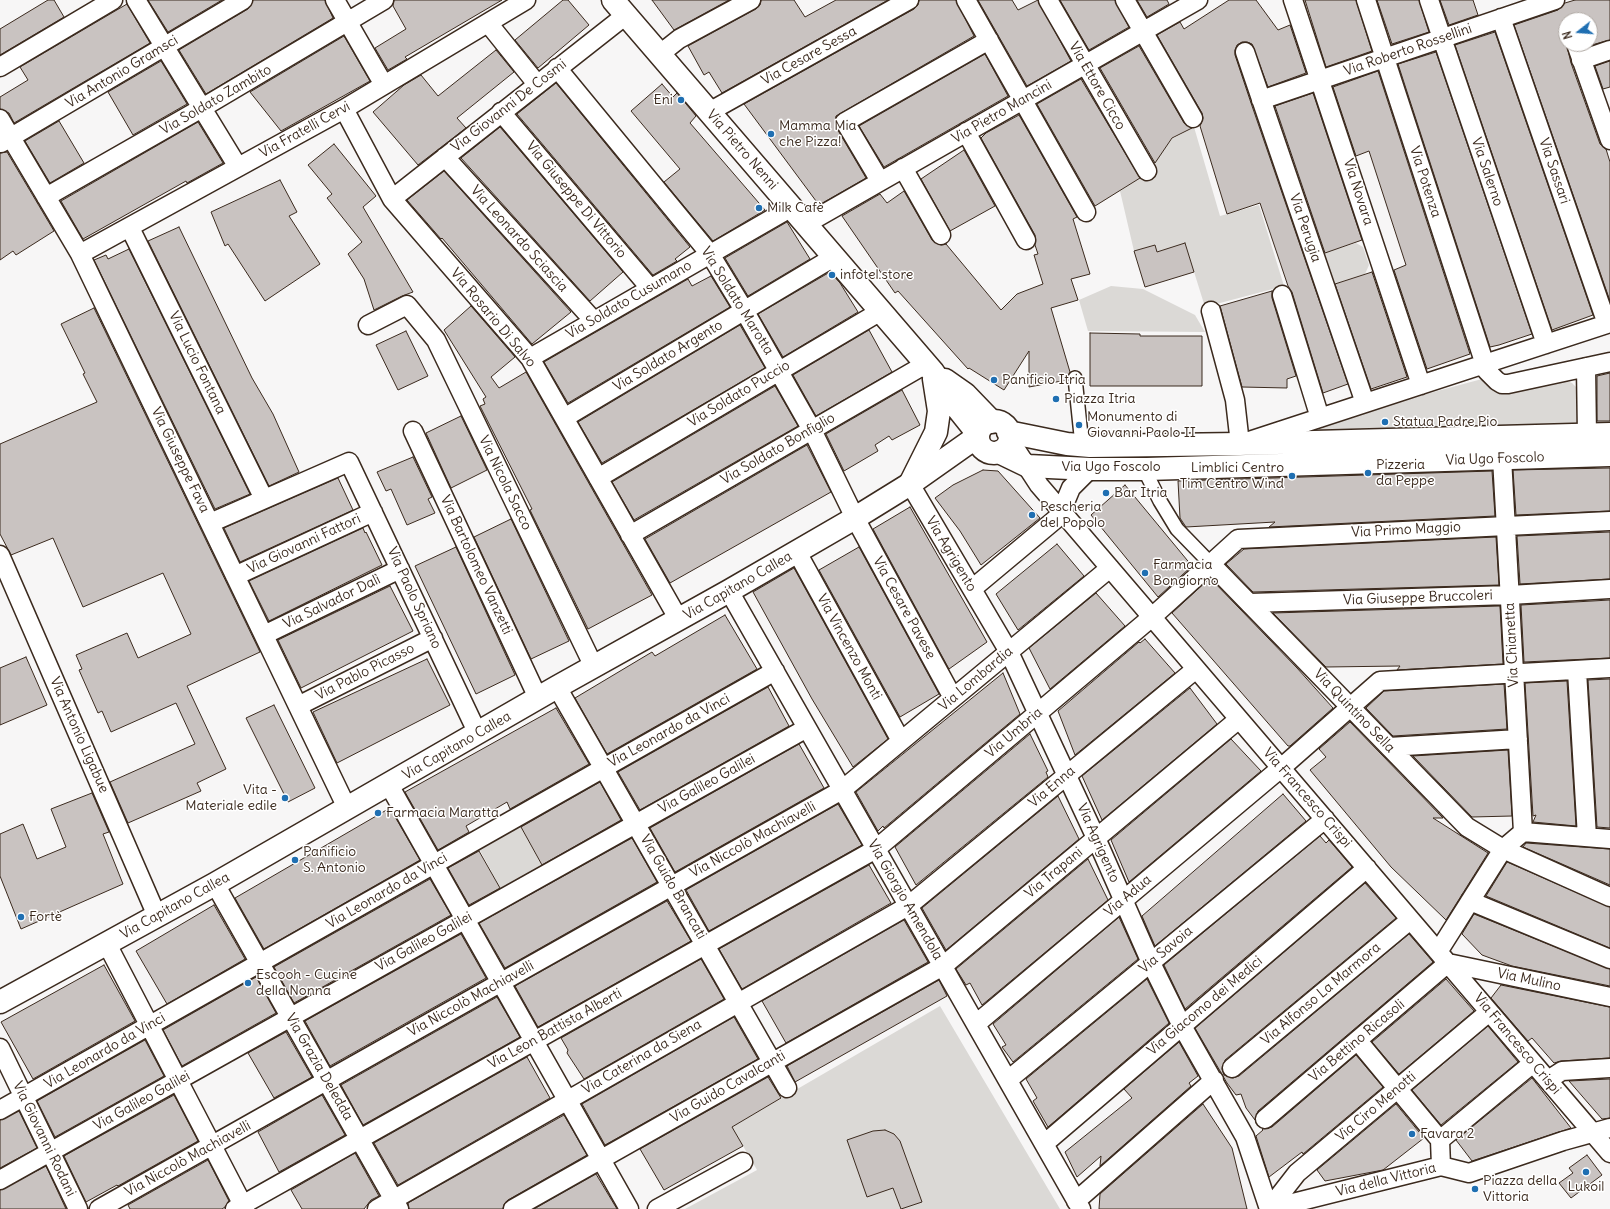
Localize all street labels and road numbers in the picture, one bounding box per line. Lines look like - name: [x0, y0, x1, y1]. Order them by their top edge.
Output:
- street label: Via Roberto Rossellini: [1342, 20, 1474, 80]
- street label: Via Cesare Sessa: [758, 23, 860, 89]
- street label: Via Antonio Gramsci: [63, 32, 181, 112]
- street label: Via Ettore Cicco: [1065, 39, 1129, 133]
- street label: Via Giovanni De Cosmi: [448, 56, 570, 156]
- street label: Via Soldato Zambito: [157, 61, 275, 139]
- street label: Via Pietro Mancini: [949, 77, 1055, 147]
- street label: Via Fratelli Cervi: [257, 98, 353, 162]
- street label: Via Pietro Nenni: [703, 107, 781, 193]
- street label: Via Salerno: [1467, 136, 1507, 208]
- street label: Via Sassari: [1535, 136, 1573, 206]
- street label: Via Giuseppe Di Vittorio: [522, 138, 630, 262]
- street label: Via Potenza: [1406, 144, 1444, 220]
- street label: Via Novara: [1339, 157, 1377, 227]
- street label: Via Leonardo Sciascia: [467, 182, 571, 296]
- street label: Via Perugia: [1285, 192, 1325, 264]
- street label: Via Soldato Marotta: [697, 244, 777, 358]
- street label: Via Soldato Cusumano: [563, 257, 695, 343]
- street label: Via Rosario Di Salvo: [447, 265, 539, 371]
- street label: Via Lucio Fontana: [165, 309, 229, 417]
- street label: Via Soldato Argento: [610, 317, 726, 395]
- street label: Via Soldato Puccio: [685, 357, 793, 431]
- street label: Via Giuseppe Fava: [147, 404, 213, 516]
- street label: Via Soldato Bonfiglio: [718, 410, 838, 488]
- street label: Via Nicola Sacco: [475, 433, 535, 533]
- street label: Via Ugo Foscolo: [1445, 449, 1545, 469]
- street label: Via Ugo Foscolo: [1061, 459, 1161, 475]
- street label: Via Bartolomeo Vanzetti: [436, 493, 516, 637]
- street label: Via Giovanni Fattori: [245, 510, 363, 578]
- street label: Via Agrigento: [922, 513, 980, 595]
- street label: Via Primo Maggio: [1351, 519, 1461, 541]
- street label: Via Paolo Spriano: [383, 545, 445, 651]
- street label: Via Capitano Callea: [681, 548, 795, 624]
- street label: Via Cesare Pavese: [869, 554, 939, 662]
- street label: Via Salvador Dalì: [281, 571, 383, 633]
- street label: Via Giuseppe Bruccoleri: [1343, 587, 1493, 609]
- street label: Via Vincenzo Monti: [813, 591, 885, 703]
- street label: Via Chianetta: [1501, 602, 1523, 688]
- street label: Via Pablo Picasso: [313, 640, 417, 704]
- street label: Via Lombardia: [936, 643, 1016, 715]
- street label: Via Quintino Sella: [1310, 666, 1398, 756]
- street label: Via Antonio Ligabue: [46, 674, 112, 796]
- street label: Via Leonardo da Vinci: [605, 691, 733, 771]
- street label: Via Umbria: [982, 704, 1046, 762]
- street label: Via Capitano Callea: [400, 708, 514, 784]
- street label: Via Francesco Crispi: [1259, 745, 1355, 851]
- street label: Via Galileo Galilei: [656, 751, 758, 817]
- street label: Via Enna: [1025, 763, 1079, 811]
- street label: Via Niccolò Machiavelli: [687, 798, 819, 882]
- street label: Via Agrigento: [1073, 801, 1123, 885]
- street label: Via Guido Brancati: [636, 832, 710, 942]
- street label: Via Giorgio Amendola: [864, 837, 946, 963]
- street label: Via Trapani: [1022, 844, 1086, 902]
- street label: Via Leonardo da Vinci: [324, 850, 450, 932]
- street label: Via Capitano Callea: [117, 869, 233, 943]
- street label: Via Adua: [1101, 871, 1155, 921]
- street label: Via Galileo Galilei: [373, 909, 475, 975]
- street label: Via Savoia: [1136, 923, 1196, 977]
- street label: Via Alfonso La Marmora: [1258, 939, 1384, 1049]
- street label: Via Giacomo dei Medici: [1144, 953, 1266, 1059]
- street label: Via Niccolò Machiavelli: [405, 957, 537, 1041]
- street label: Via Mulino: [1496, 965, 1562, 995]
- street label: Via Leon Battista Alberti: [485, 985, 625, 1073]
- street label: Via Francesco Crispi: [1470, 990, 1564, 1098]
- street label: Via Bettino Ricasoli: [1306, 996, 1408, 1086]
- street label: Via Leonardo da Vinci: [42, 1010, 168, 1092]
- street label: Via Grazia Deledda: [282, 1011, 356, 1123]
- street label: Via Caterina da Siena: [579, 1016, 705, 1098]
- street label: Via Guido Cavalcanti: [668, 1047, 788, 1127]
- street label: Via Galileo Galilei: [91, 1068, 193, 1134]
- street label: Via Ciro Menotti: [1332, 1069, 1420, 1145]
- street label: Via Giovanni Rodani: [9, 1079, 79, 1199]
- street label: Via Niccolò Machiavelli: [122, 1117, 254, 1201]
- street label: Via della Vittoria: [1334, 1159, 1438, 1201]

